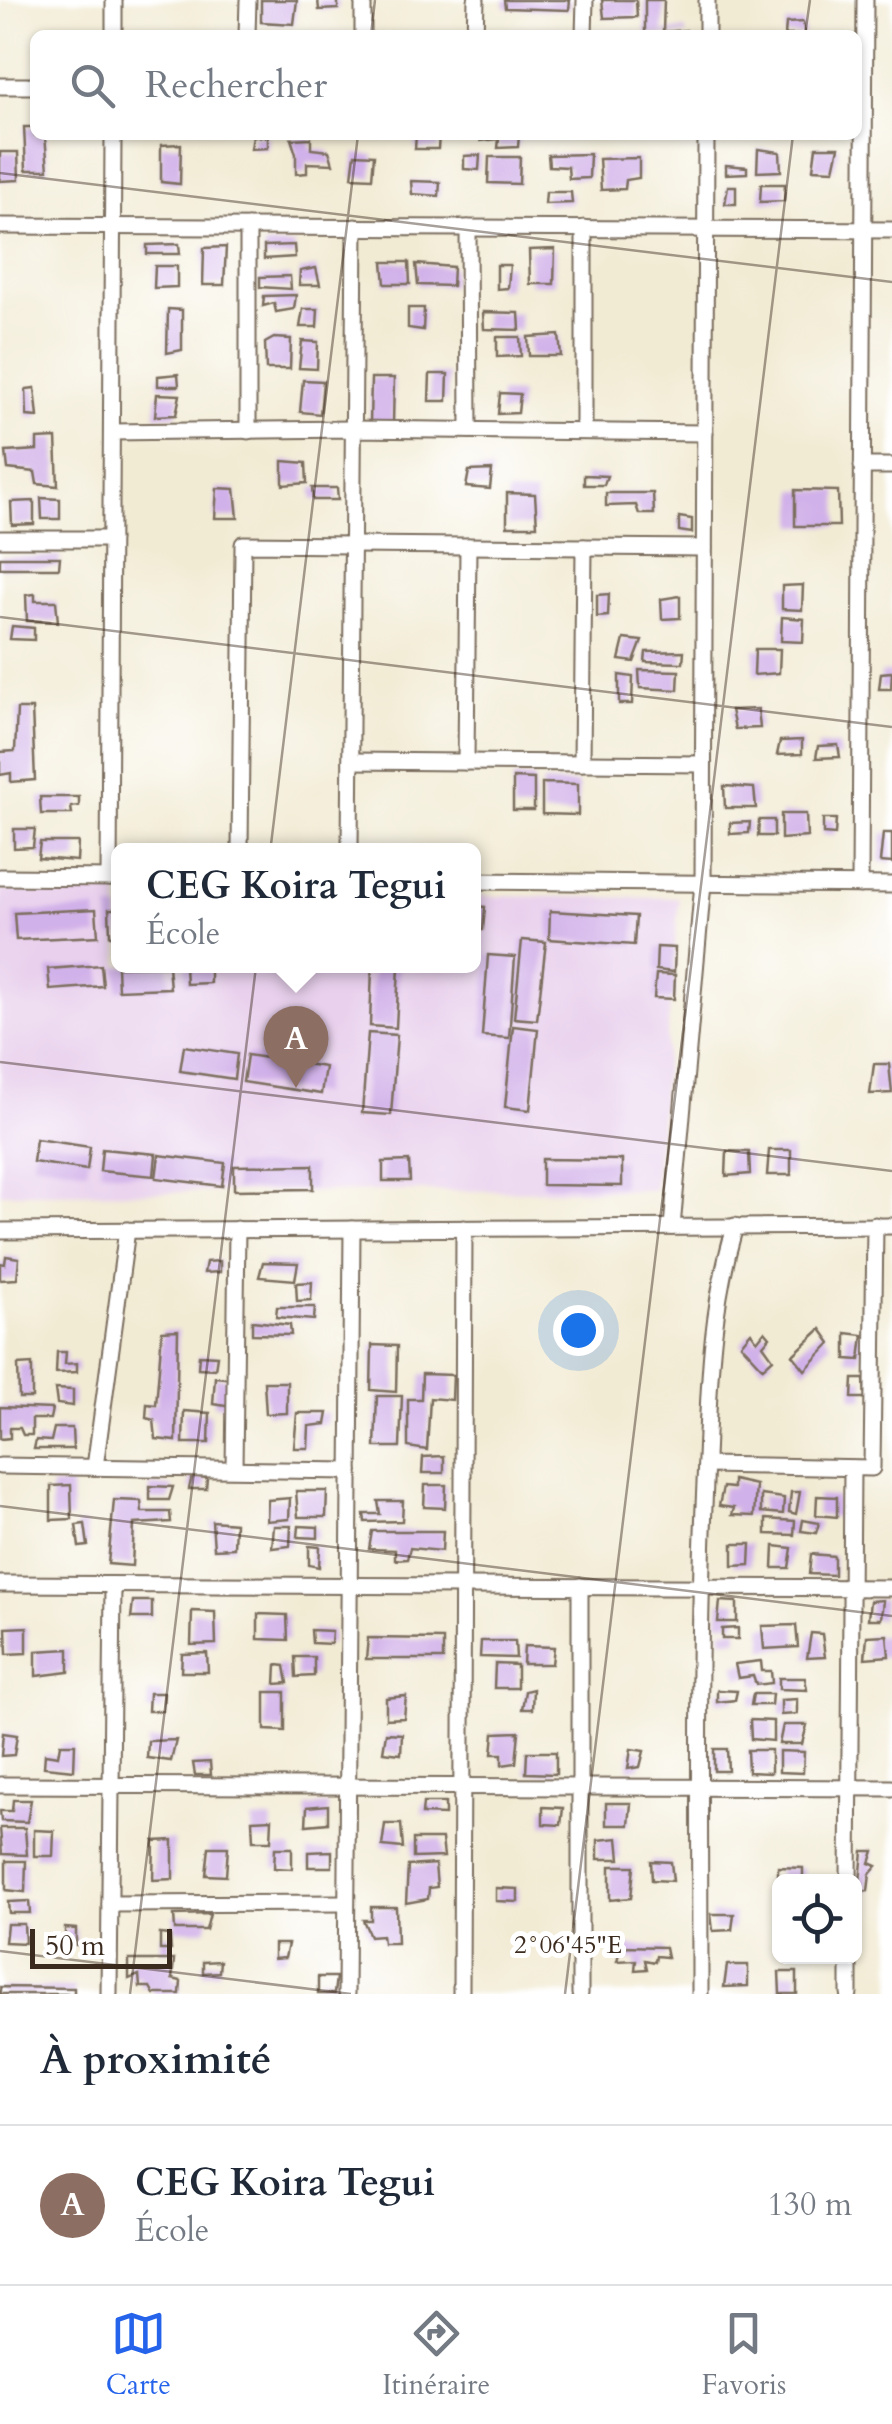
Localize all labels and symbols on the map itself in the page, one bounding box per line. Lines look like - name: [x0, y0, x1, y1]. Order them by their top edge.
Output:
- pin: A: [264, 1006, 328, 1088]
- your location: [553, 1305, 604, 1356]
- scale bar: [30, 1924, 172, 1968]
- text: 2°06'45"E: [514, 1928, 622, 1962]

